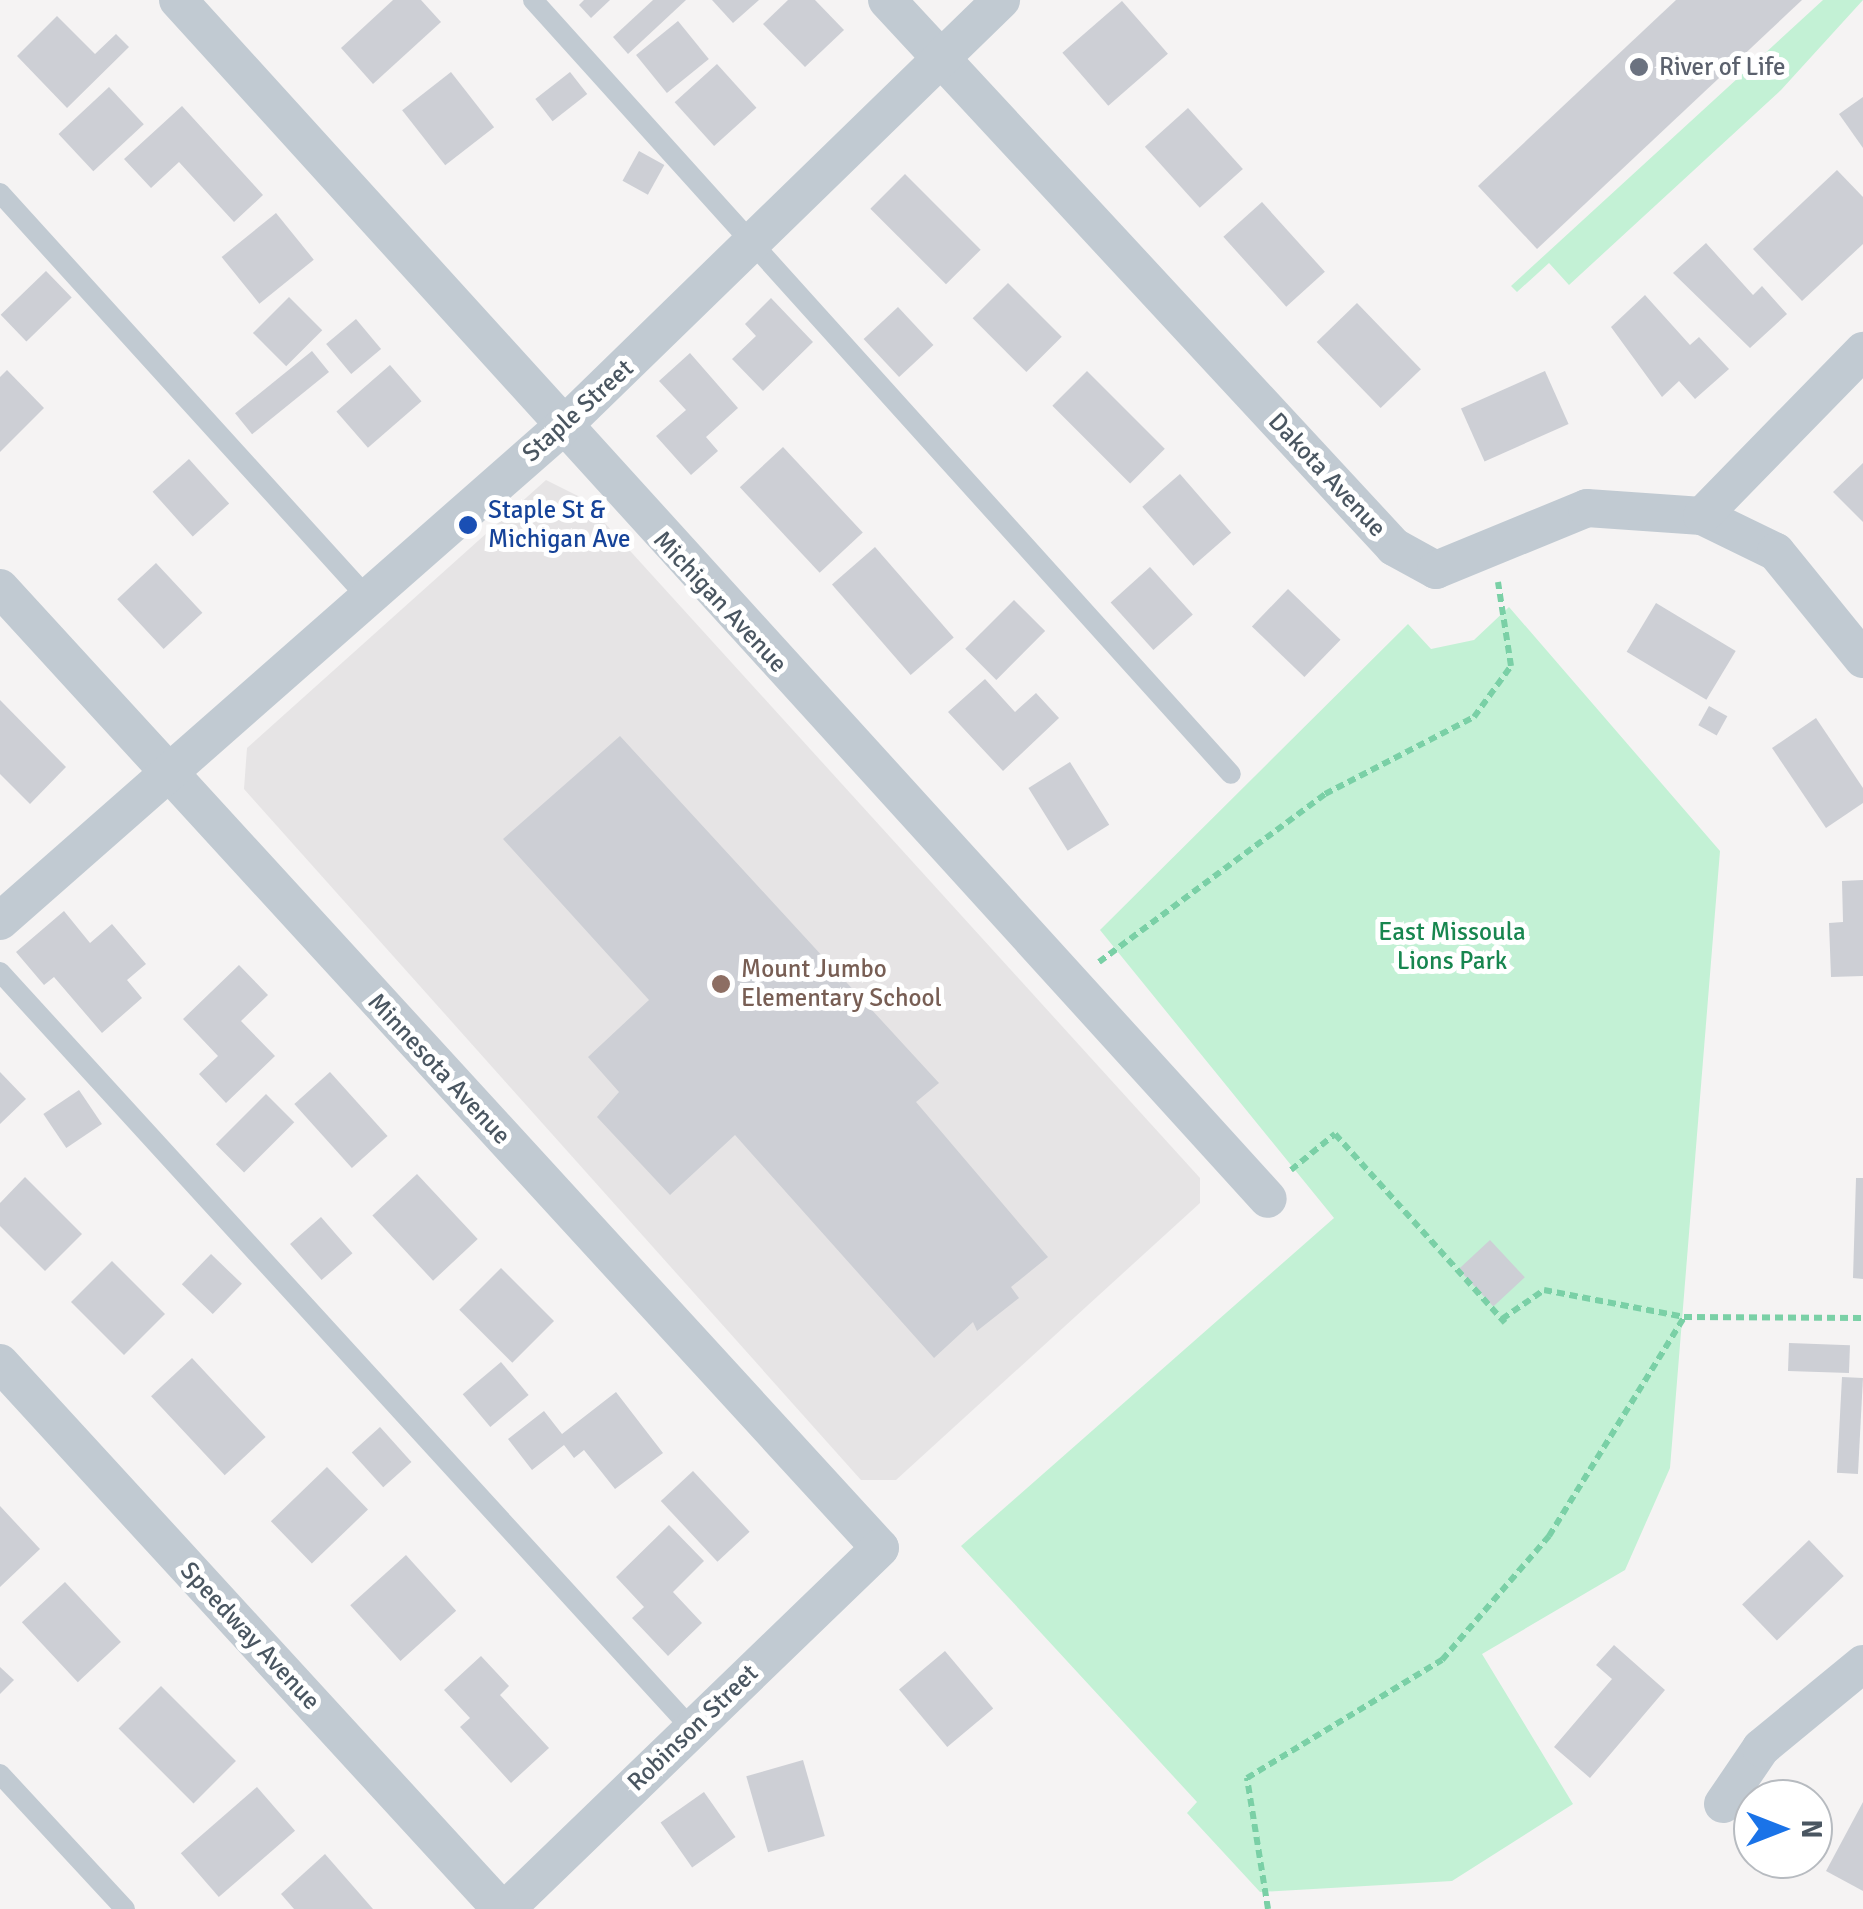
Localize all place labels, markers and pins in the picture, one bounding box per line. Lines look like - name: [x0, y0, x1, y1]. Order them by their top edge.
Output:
- place label: River of Life: [1659, 52, 1785, 82]
- marker: River of Life: [1628, 56, 1650, 78]
- place label: Staple St & Michigan Ave: [488, 496, 631, 555]
- marker: Staple St & Michigan Ave: [457, 514, 479, 536]
- place label: Mount Jumbo Elementary School: [741, 955, 942, 1014]
- marker: Mount Jumbo Elementary School: [710, 973, 732, 995]

